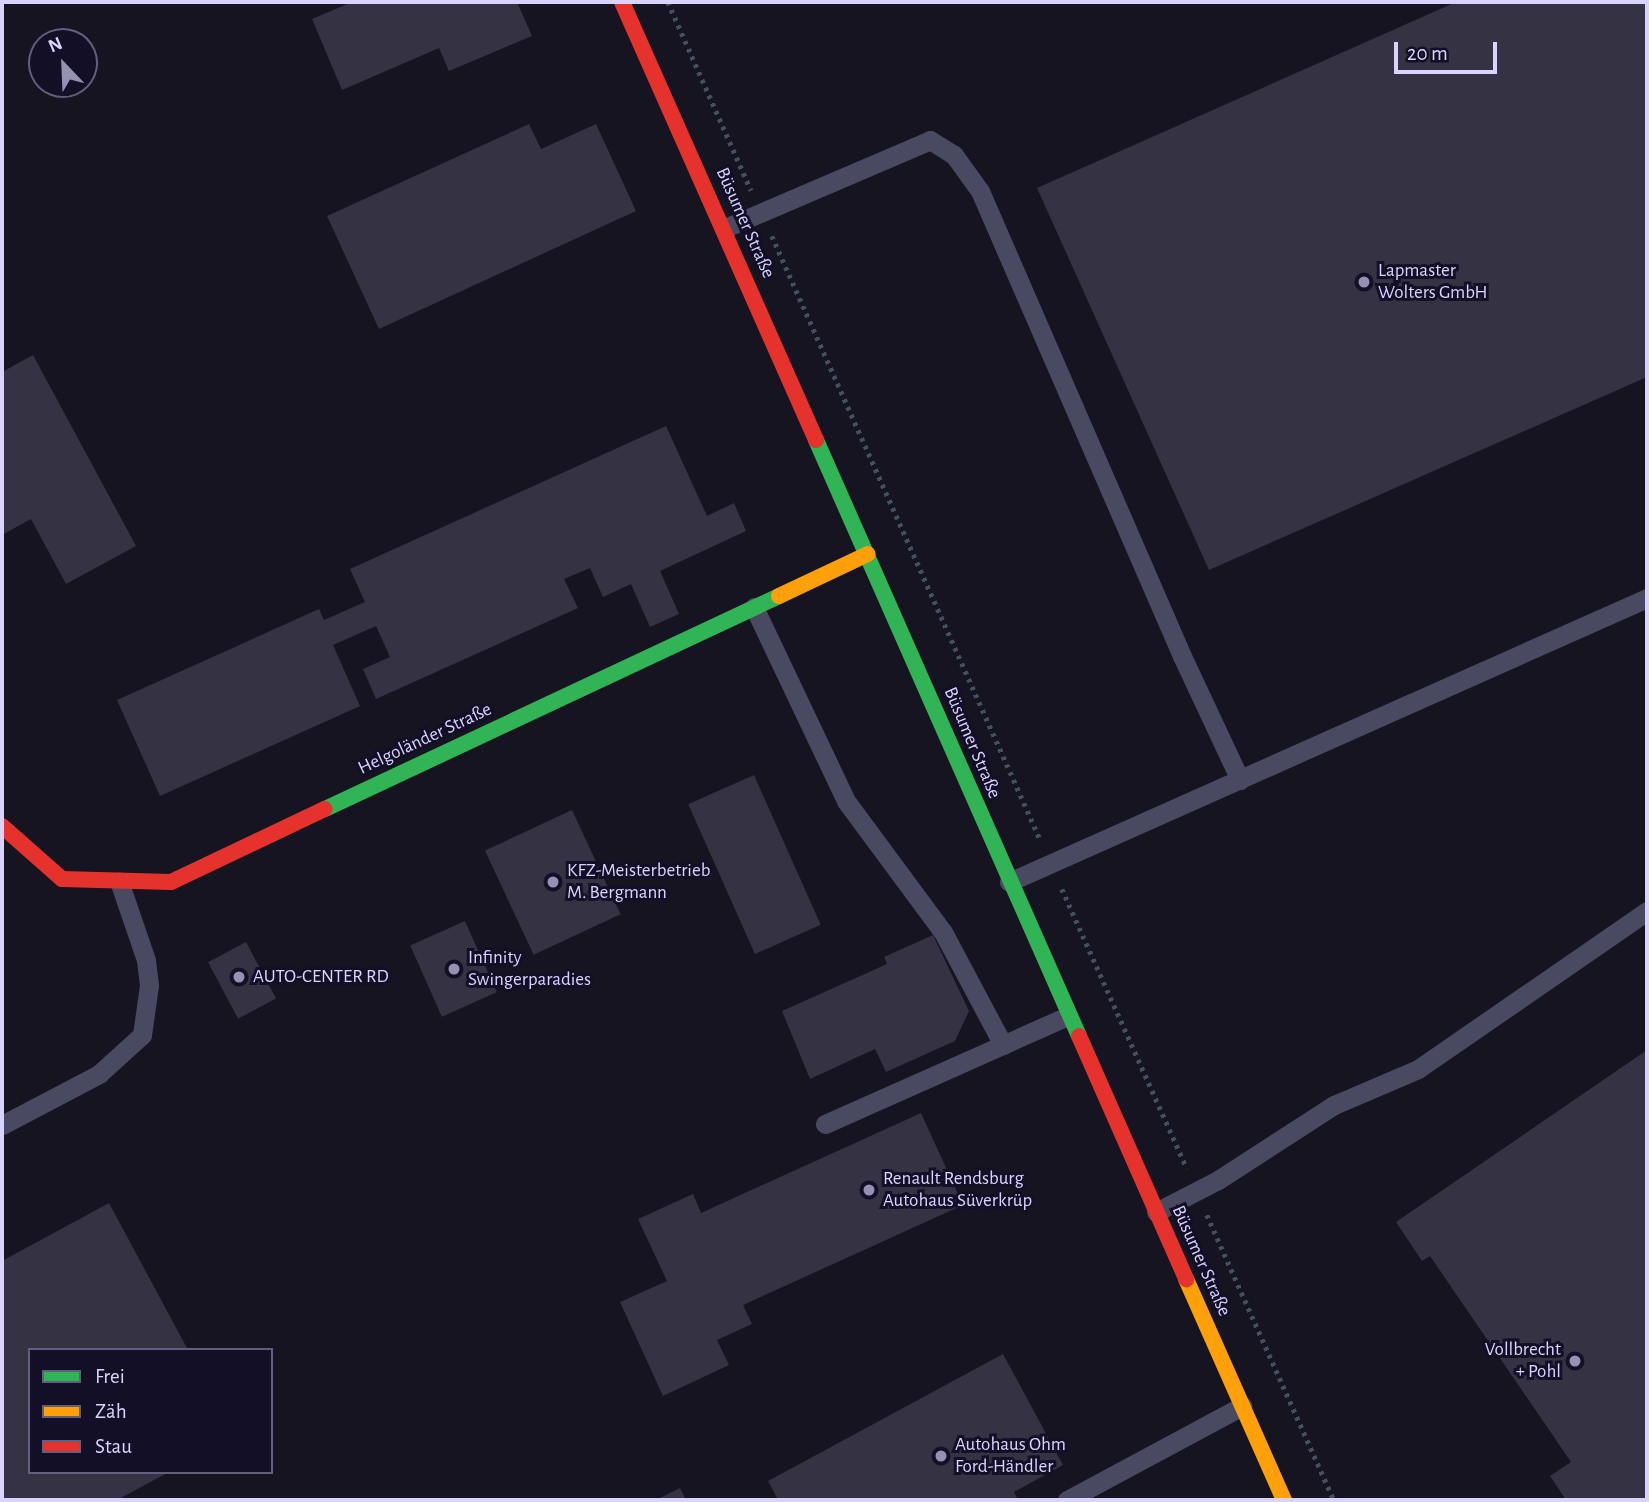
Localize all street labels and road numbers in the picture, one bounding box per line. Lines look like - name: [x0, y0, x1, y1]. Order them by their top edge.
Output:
- street label: Büsumer Straße: [710, 164, 780, 282]
- street label: Büsumer Straße: [938, 684, 1006, 802]
- street label: Helgoländer Straße: [355, 698, 495, 780]
- street label: Büsumer Straße: [1166, 1202, 1236, 1320]

